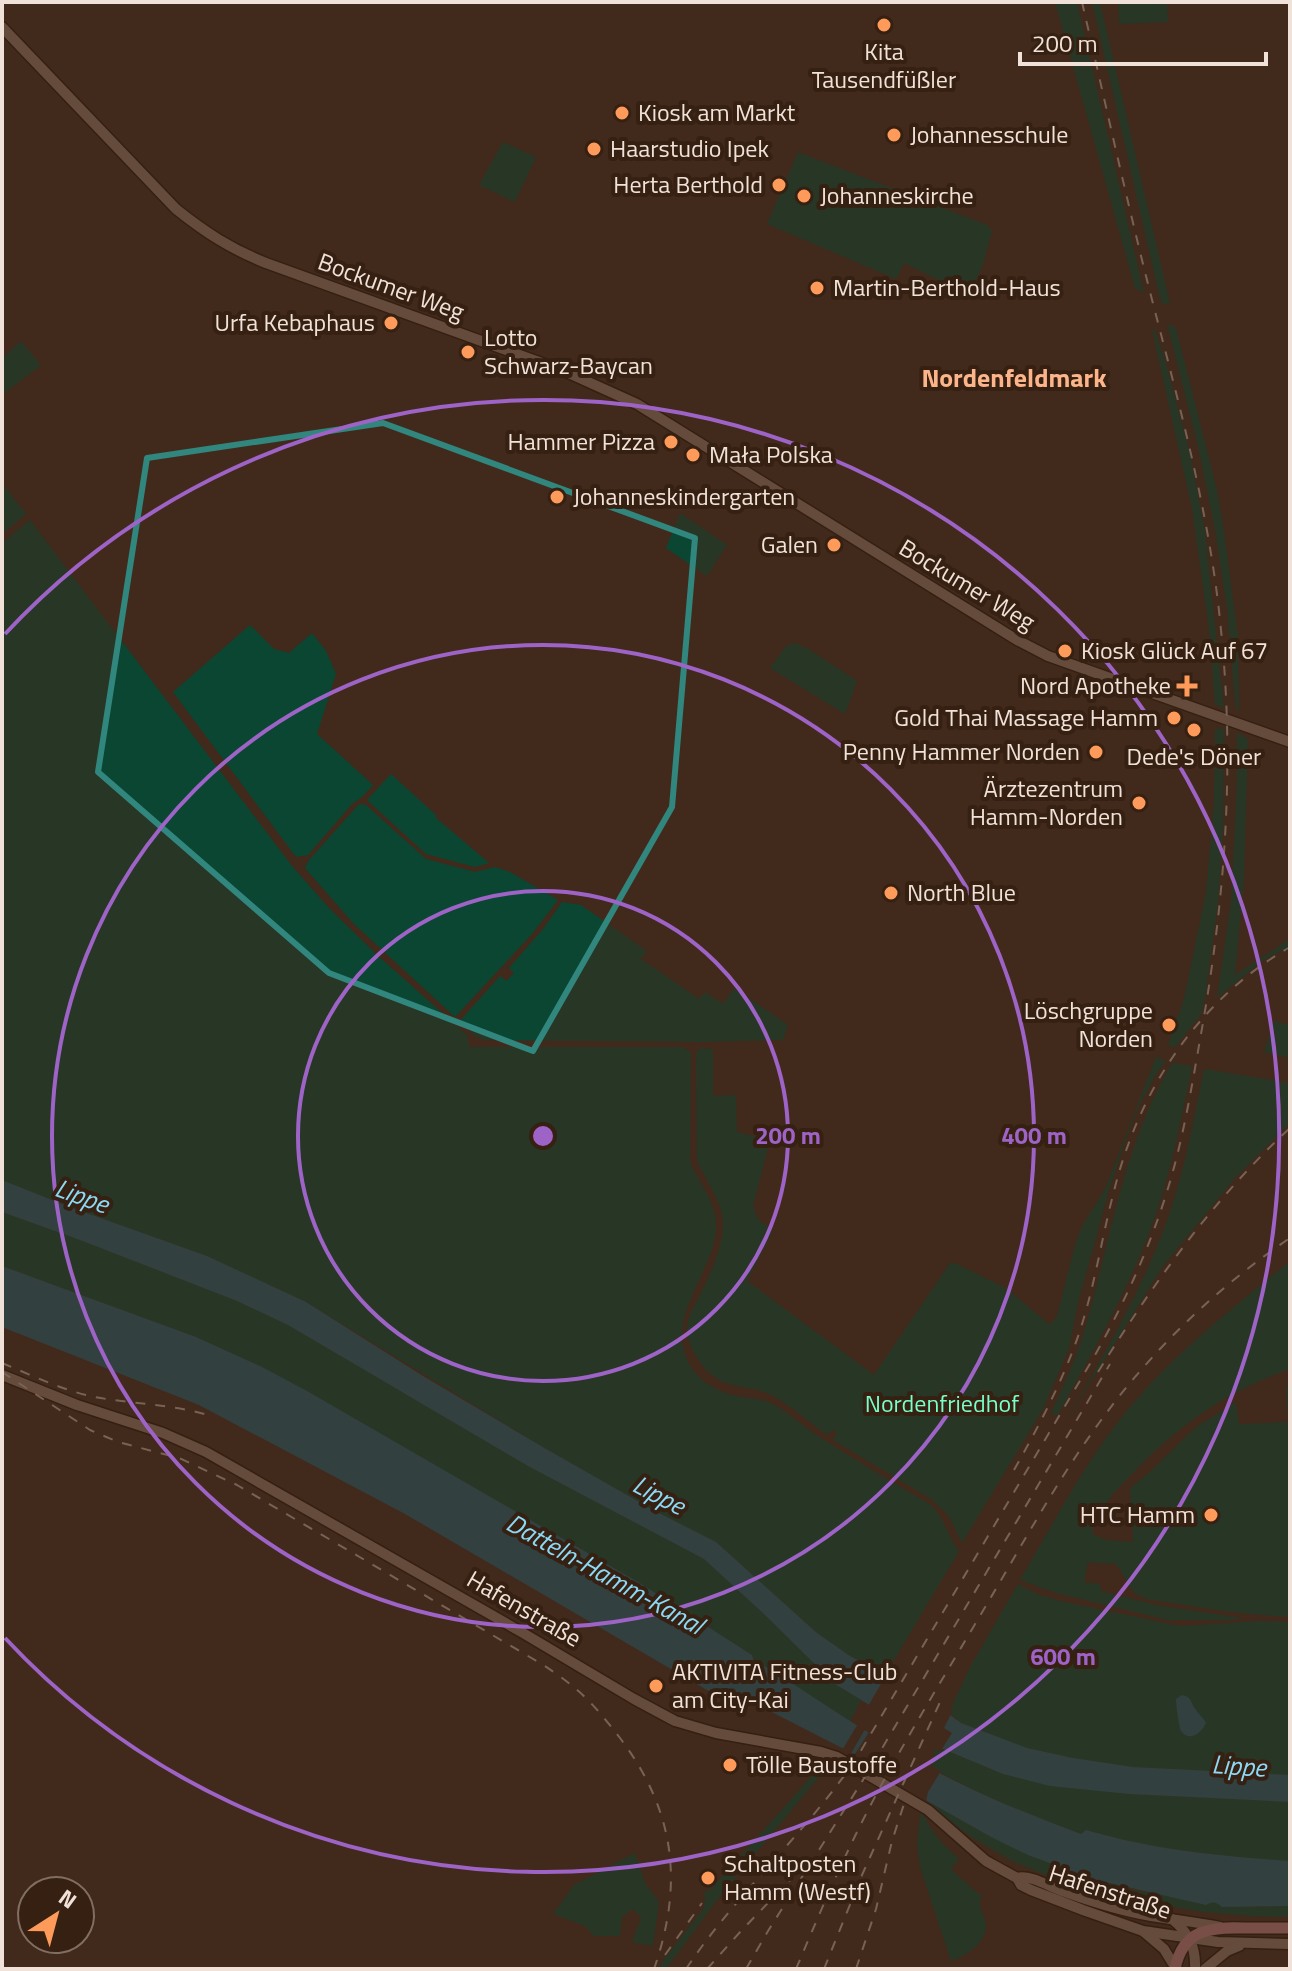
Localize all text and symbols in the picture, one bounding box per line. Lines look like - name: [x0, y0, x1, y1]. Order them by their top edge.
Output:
- marker: Kita Tausendfüßler: [875, 16, 893, 34]
- scale bar: [1020, 16, 1266, 66]
- text: 200 m: [1032, 25, 1098, 61]
- place label: Kita Tausendfüßler: [812, 33, 956, 97]
- place label: Kiosk am Markt: [638, 94, 796, 130]
- marker: Kiosk am Markt: [613, 104, 631, 122]
- place label: Johannesschule: [910, 116, 1068, 152]
- marker: Johannesschule: [885, 126, 903, 144]
- place label: Haarstudio Ipek: [610, 130, 769, 166]
- marker: Haarstudio Ipek: [585, 140, 603, 158]
- place label: Herta Berthold: [613, 166, 763, 202]
- marker: Herta Berthold: [770, 176, 788, 194]
- place label: Johanneskirche: [820, 177, 974, 213]
- marker: Johanneskirche: [795, 187, 813, 205]
- street label: Bockumer Weg: [313, 243, 469, 329]
- place label: Martin-Berthold-Haus: [833, 269, 1061, 305]
- marker: Martin-Berthold-Haus: [808, 279, 826, 297]
- place label: Urfa Kebaphaus: [214, 304, 375, 340]
- marker: Urfa Kebaphaus: [382, 314, 400, 332]
- place label: Lotto Schwarz-Baycan: [484, 319, 653, 383]
- marker: Lotto Schwarz-Baycan: [459, 343, 477, 361]
- district label: Nordenfeldmark: [921, 358, 1107, 397]
- place label: Hammer Pizza: [508, 423, 655, 459]
- marker: Hammer Pizza: [662, 433, 680, 451]
- place label: Mała Polska: [709, 436, 833, 472]
- marker: Mała Polska: [684, 446, 702, 464]
- place label: Johanneskindergarten: [573, 478, 795, 514]
- marker: Johanneskindergarten: [548, 488, 566, 506]
- place label: Galen: [761, 526, 818, 562]
- street label: Bockumer Weg: [893, 529, 1042, 639]
- marker: Galen: [825, 536, 843, 554]
- place label: Kiosk Glück Auf 67: [1081, 632, 1268, 668]
- marker: Kiosk Glück Auf 67: [1056, 642, 1074, 660]
- place label: Nord Apotheke: [1020, 667, 1171, 703]
- marker: Nord Apotheke: [1178, 677, 1196, 695]
- place label: Gold Thai Massage Hamm: [894, 699, 1158, 735]
- marker: Gold Thai Massage Hamm: [1165, 709, 1183, 727]
- marker: Dede's Döner: [1185, 721, 1203, 739]
- place label: Penny Hammer Norden: [843, 733, 1080, 769]
- place label: Dede's Döner: [1127, 738, 1261, 774]
- marker: Penny Hammer Norden: [1087, 743, 1105, 761]
- place label: Ärztezentrum Hamm-Norden: [970, 770, 1123, 834]
- marker: Ärztezentrum Hamm-Norden: [1130, 794, 1148, 812]
- place label: North Blue: [907, 874, 1016, 910]
- marker: North Blue: [882, 884, 900, 902]
- place label: Löschgruppe Norden: [1024, 992, 1153, 1056]
- marker: Löschgruppe Norden: [1160, 1016, 1178, 1034]
- text: 200 m: [755, 1117, 821, 1153]
- text: 400 m: [1001, 1117, 1067, 1153]
- centre of rings: [529, 1122, 557, 1150]
- water label: Lippe: [50, 1168, 116, 1224]
- park label: Nordenfriedhof: [865, 1385, 1019, 1421]
- water label: Lippe: [626, 1465, 694, 1526]
- place label: HTC Hamm: [1080, 1496, 1195, 1532]
- water label: Datteln-Hamm-Kanal: [500, 1503, 714, 1646]
- marker: HTC Hamm: [1202, 1506, 1220, 1524]
- street label: Hafenstraße: [461, 1561, 588, 1655]
- text: 600 m: [1030, 1638, 1096, 1674]
- place label: AKTIVITA Fitness-Club am City-Kai: [672, 1653, 897, 1717]
- marker: AKTIVITA Fitness-Club am City-Kai: [647, 1677, 665, 1695]
- water label: Lippe: [1210, 1744, 1270, 1787]
- place label: Tölle Baustoffe: [746, 1746, 897, 1782]
- marker: Tölle Baustoffe: [721, 1756, 739, 1774]
- place label: Schaltposten Hamm (Westf): [724, 1845, 871, 1909]
- street label: Hafenstraße: [1044, 1854, 1176, 1928]
- marker: Schaltposten Hamm (Westf): [699, 1869, 717, 1887]
- north arrow: [16, 1875, 96, 1955]
- text: N: [52, 1881, 84, 1917]

